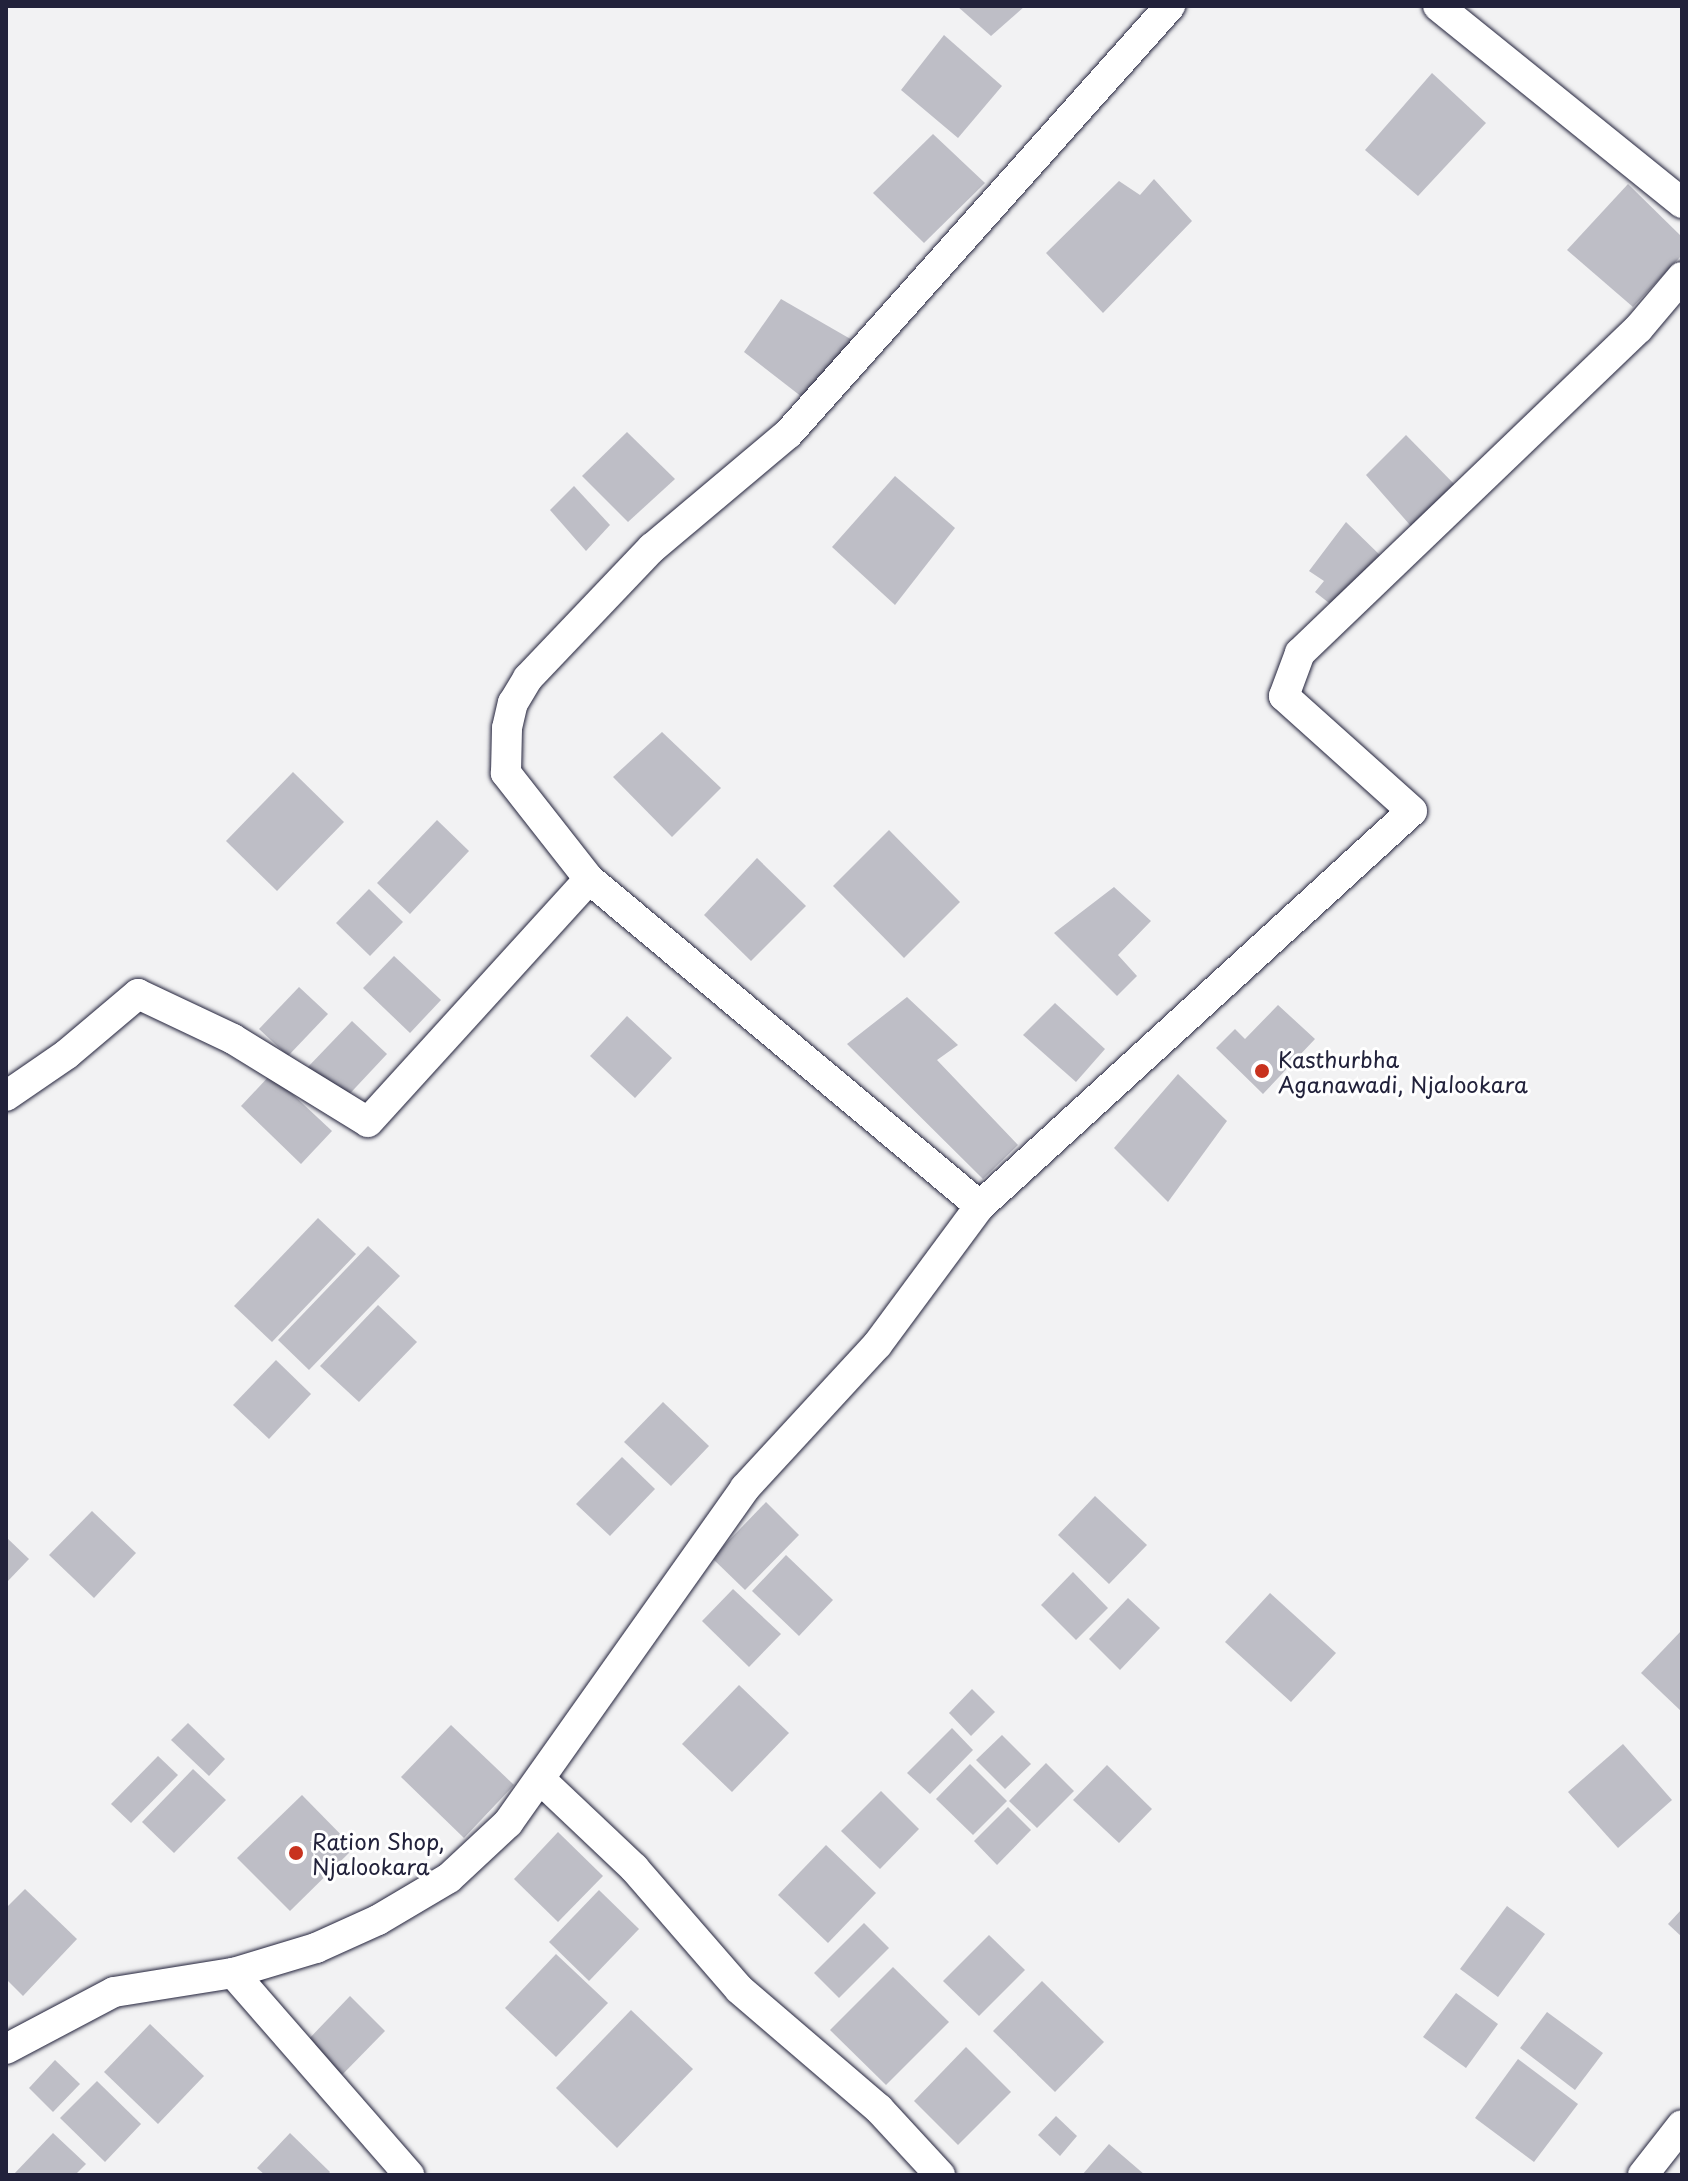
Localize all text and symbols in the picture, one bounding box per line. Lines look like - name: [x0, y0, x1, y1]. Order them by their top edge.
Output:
- place label: Kasthurbha Aganawadi, Njalookara: [1278, 1045, 1528, 1096]
- marker: Kasthurbha Aganawadi, Njalookara: [1253, 1062, 1271, 1080]
- place label: Ration Shop, Njalookara: [312, 1827, 445, 1878]
- marker: Ration Shop, Njalookara: [287, 1844, 305, 1862]

